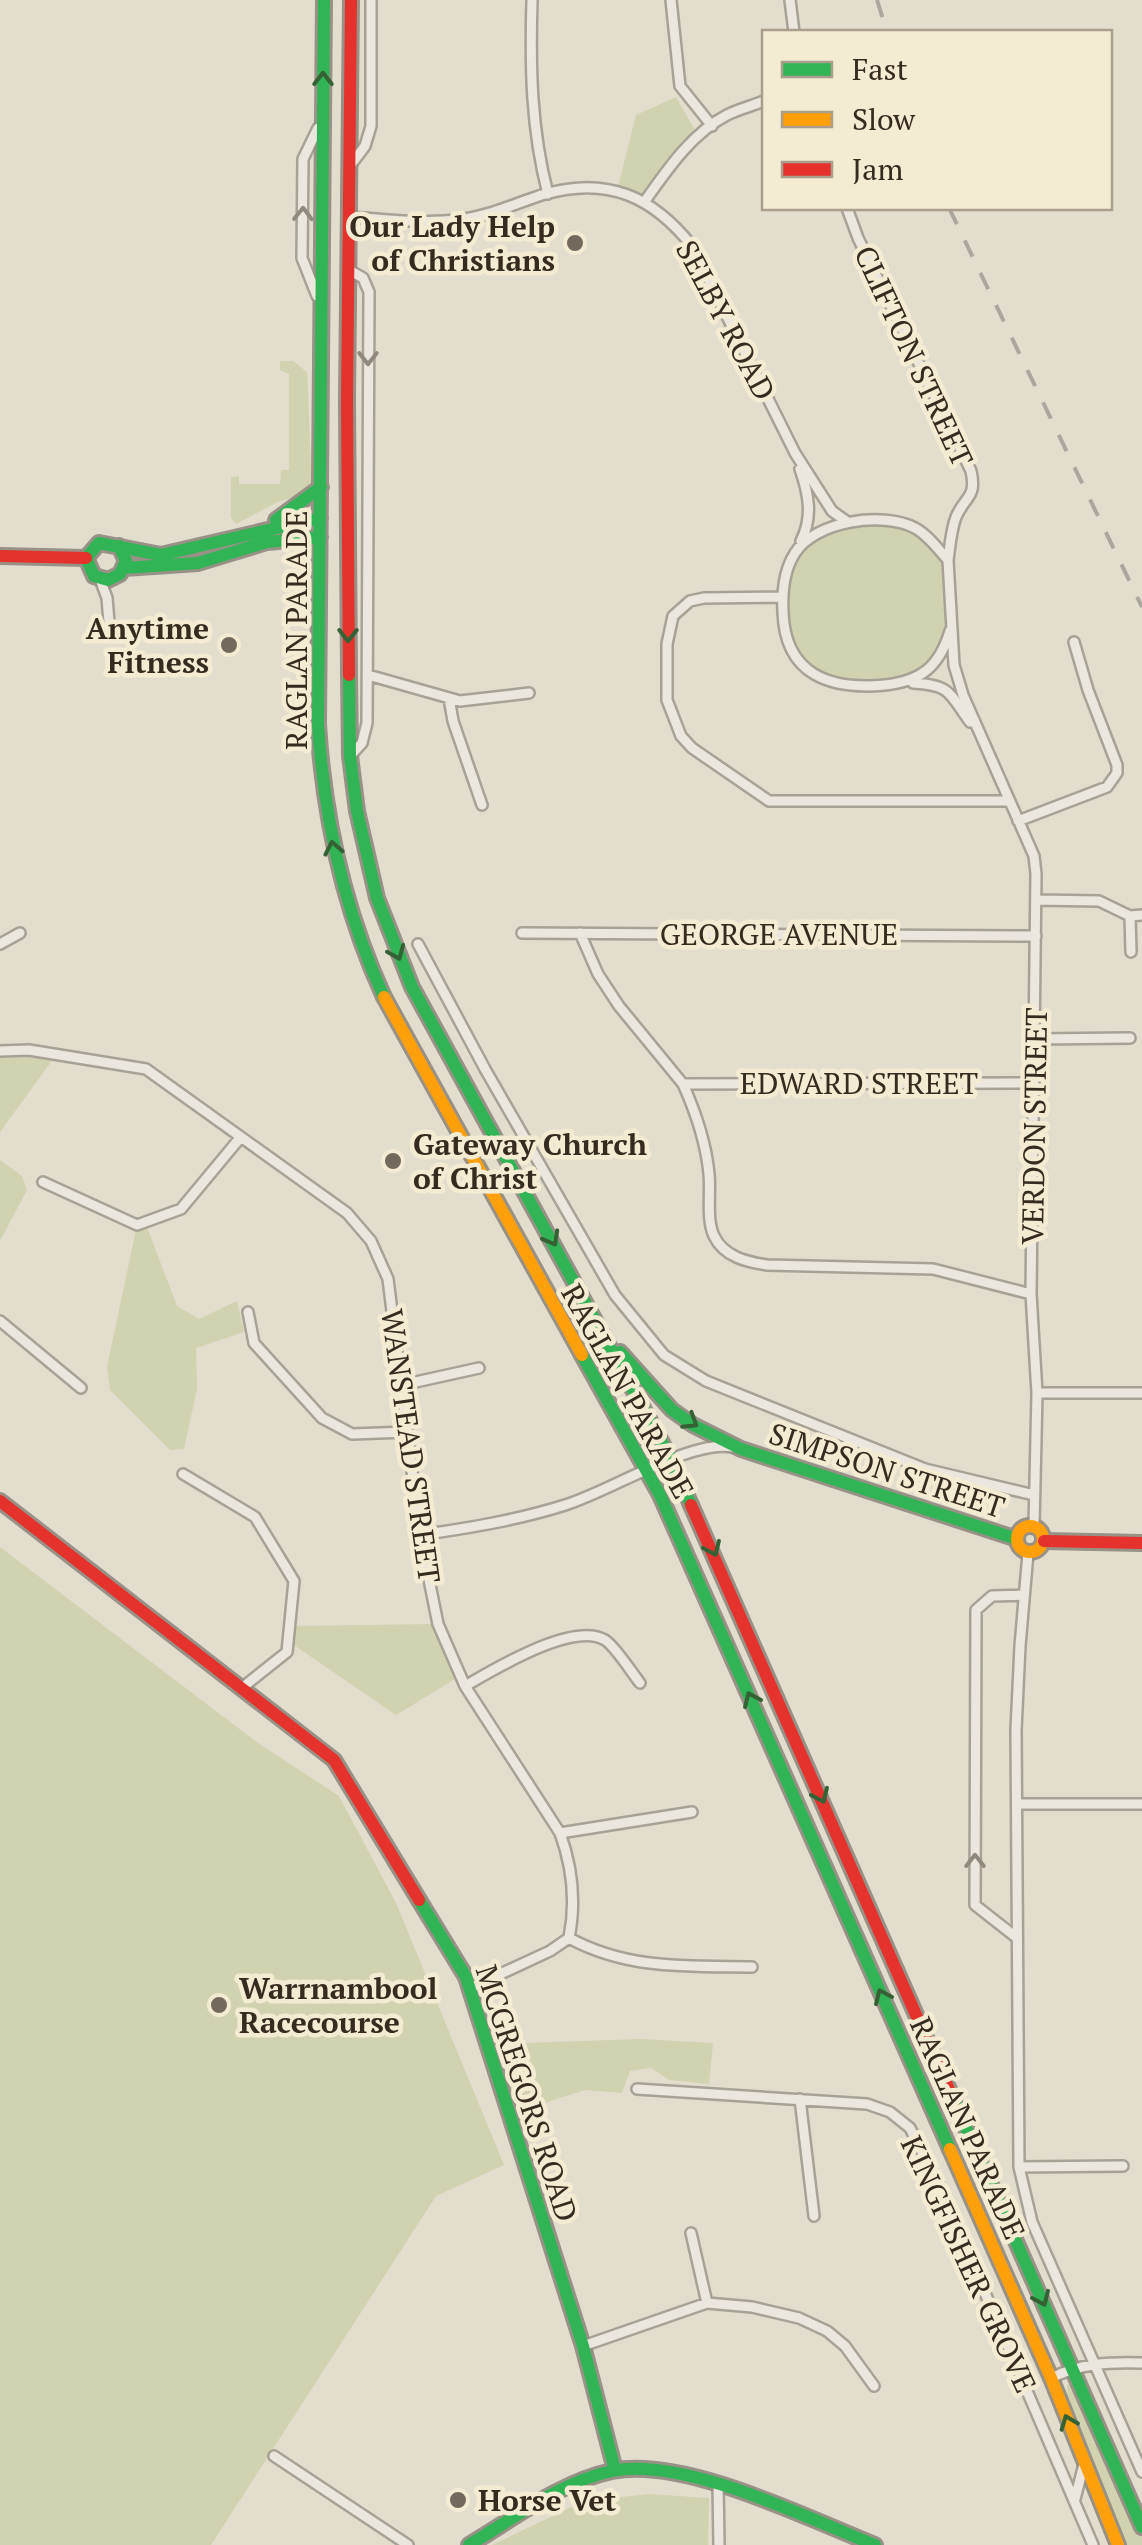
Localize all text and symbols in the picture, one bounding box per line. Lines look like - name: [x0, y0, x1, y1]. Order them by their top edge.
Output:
- legend: [762, 30, 1112, 210]
- text: Fast: [852, 49, 908, 89]
- one-way arrow: [312, 70, 334, 86]
- text: Slow: [852, 99, 916, 139]
- text: Jam: [852, 149, 903, 189]
- one-way arrow: [292, 206, 313, 222]
- place label: Our Lady Help of Christians: [349, 206, 555, 280]
- marker: Our Lady Help of Christians: [564, 232, 586, 254]
- street label: SELBY ROAD: [667, 233, 785, 407]
- street label: CLIFTON STREET: [845, 239, 983, 473]
- one-way arrow: [357, 350, 379, 366]
- street label: RAGLAN PARADE: [276, 510, 316, 750]
- place label: Anytime Fitness: [86, 608, 209, 682]
- one-way arrow: [337, 628, 359, 643]
- marker: Anytime Fitness: [218, 634, 240, 656]
- one-way arrow: [323, 840, 344, 857]
- street label: GEORGE AVENUE: [660, 914, 898, 954]
- one-way arrow: [386, 943, 406, 961]
- street label: VERDON STREET: [1012, 1007, 1056, 1245]
- street label: EDWARD STREET: [740, 1063, 978, 1103]
- place label: Gateway Church of Christ: [413, 1124, 647, 1198]
- marker: Gateway Church of Christ: [382, 1150, 404, 1172]
- one-way arrow: [539, 1228, 559, 1246]
- street label: RAGLAN PARADE: [552, 1277, 704, 1505]
- street label: WANSTEAD STREET: [372, 1306, 450, 1586]
- one-way arrow: [680, 1409, 698, 1428]
- street label: SIMPSON STREET: [764, 1413, 1010, 1527]
- one-way arrow: [701, 1539, 721, 1557]
- one-way arrow: [743, 1691, 763, 1709]
- one-way arrow: [808, 1786, 828, 1804]
- one-way arrow: [964, 1852, 986, 1868]
- street label: MCGREGORS ROAD: [467, 1960, 587, 2226]
- place label: Warrnambool Racecourse: [239, 1968, 437, 2042]
- one-way arrow: [874, 1988, 894, 2006]
- marker: Warrnambool Racecourse: [208, 1994, 230, 2016]
- street label: RAGLAN PARADE: [901, 2011, 1035, 2245]
- street label: KINGFISHER GROVE: [892, 2129, 1046, 2399]
- one-way arrow: [1030, 2289, 1050, 2307]
- one-way arrow: [1060, 2414, 1080, 2432]
- place label: Horse Vet: [478, 2480, 616, 2520]
- marker: Horse Vet: [447, 2489, 469, 2511]

